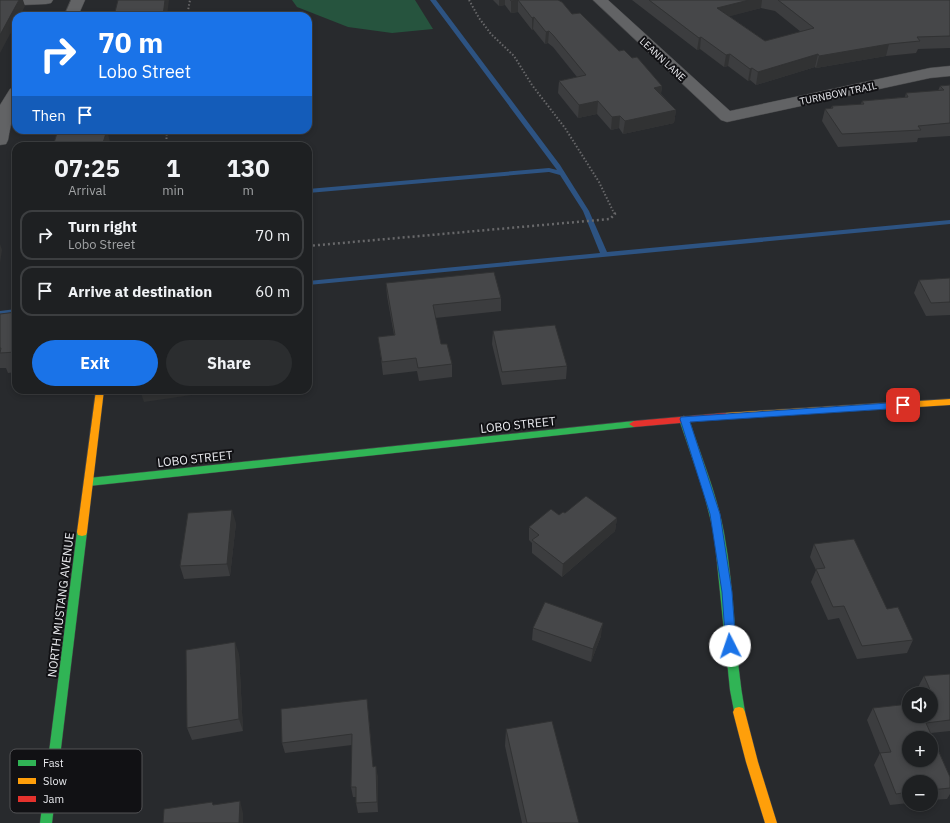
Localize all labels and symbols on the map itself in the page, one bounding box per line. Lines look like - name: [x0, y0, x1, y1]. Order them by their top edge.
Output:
- street label: LEANN LANE: [637, 35, 689, 84]
- street label: TURNBOW TRAIL: [798, 79, 878, 108]
- pin: [886, 388, 920, 422]
- street label: LOBO STREET: [480, 413, 556, 436]
- street label: LOBO STREET: [157, 447, 233, 470]
- street label: NORTH MUSTANG AVENUE: [44, 532, 77, 678]
- position arrow: [709, 625, 751, 667]
- legend: [10, 749, 142, 813]
- text: Fast: [43, 756, 64, 770]
- text: Slow: [43, 774, 67, 788]
- text: Jam: [43, 792, 64, 806]

